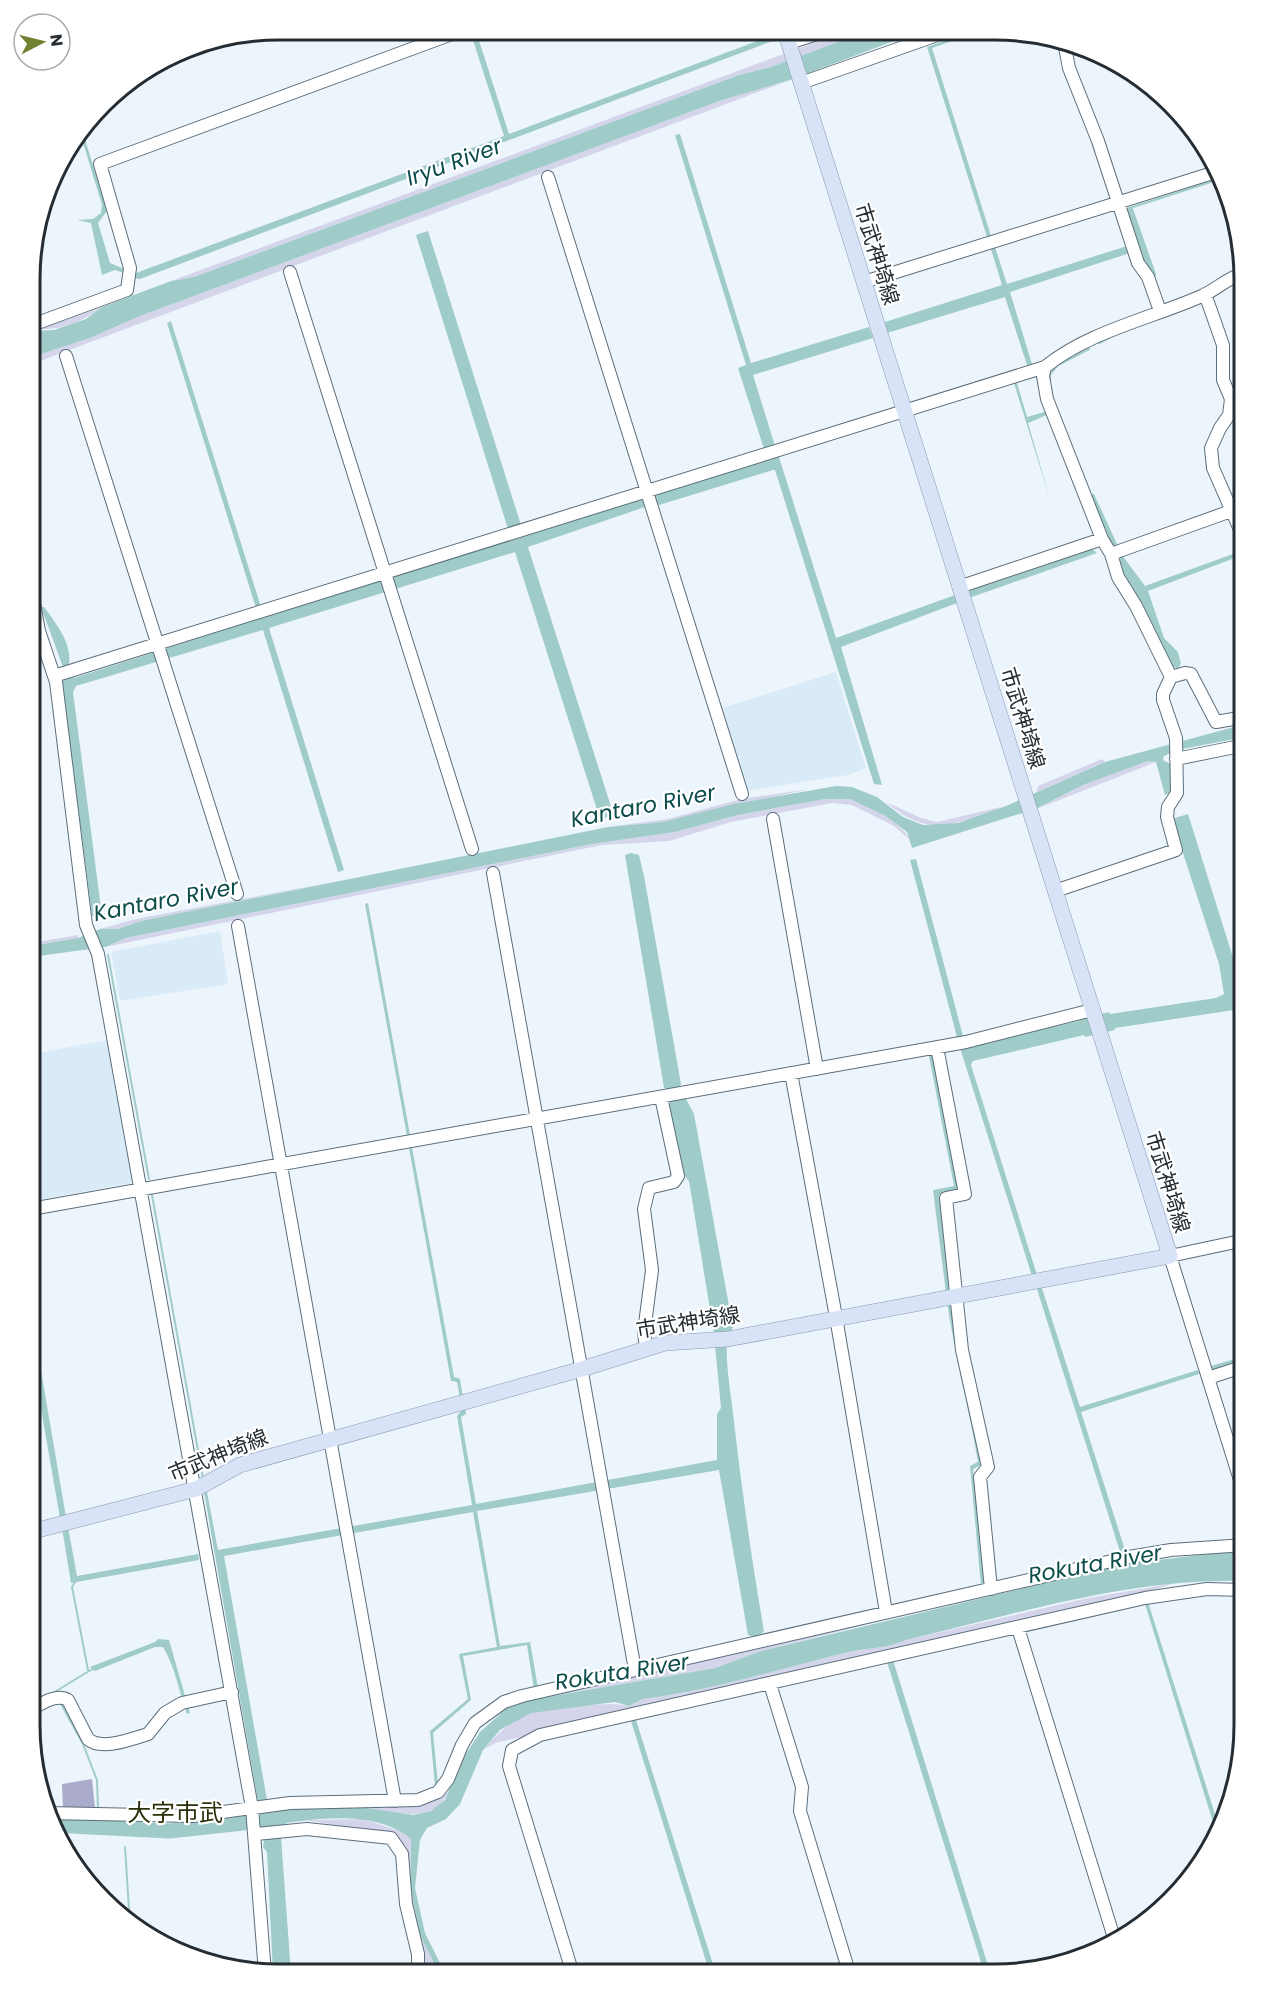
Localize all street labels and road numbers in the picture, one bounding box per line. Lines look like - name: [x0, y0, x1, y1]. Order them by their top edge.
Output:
- street label: 市武神埼線: [848, 200, 906, 308]
- street label: 市武神埼線: [994, 664, 1052, 772]
- street label: 市武神埼線: [1139, 1128, 1197, 1236]
- street label: 市武神埼線: [634, 1299, 742, 1345]
- street label: 市武神埼線: [164, 1422, 272, 1488]

